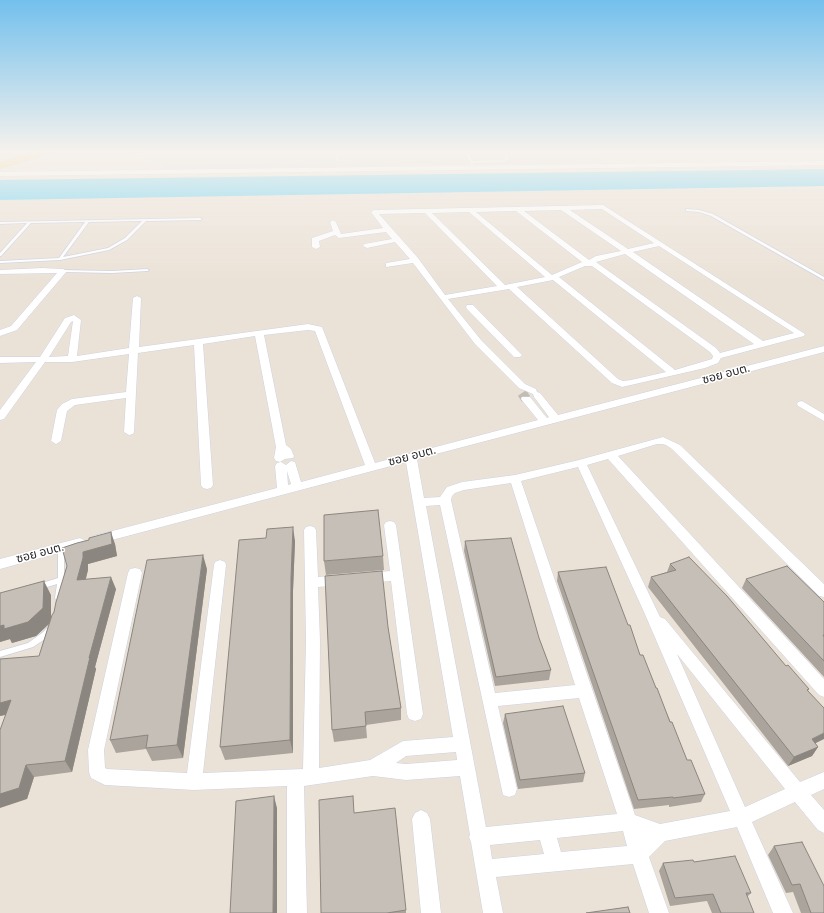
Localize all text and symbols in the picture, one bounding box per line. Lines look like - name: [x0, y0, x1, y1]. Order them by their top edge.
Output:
- street label: ซอย อบต.: [701, 361, 751, 387]
- street label: ซอย อบต.: [387, 443, 437, 469]
- street label: ซอย อบต.: [15, 540, 65, 566]

